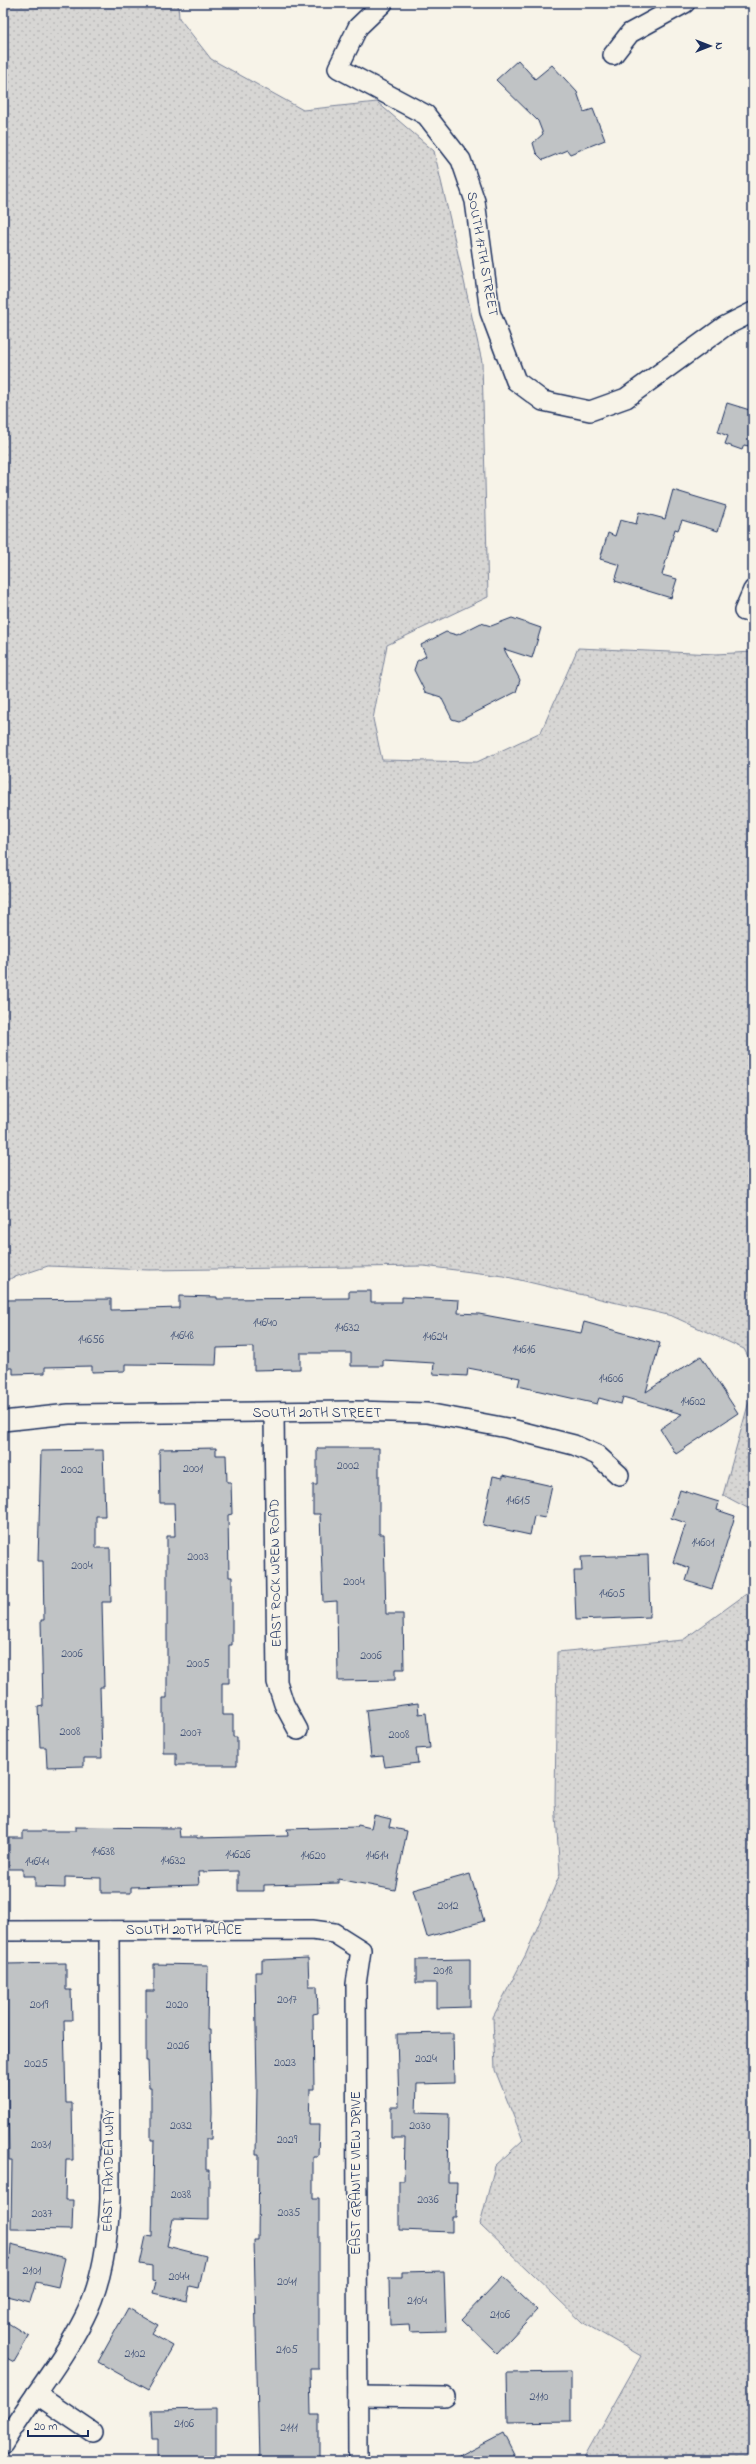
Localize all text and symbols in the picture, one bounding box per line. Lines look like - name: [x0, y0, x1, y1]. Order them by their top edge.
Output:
- north arrow: [690, 26, 730, 66]
- text: N: [711, 42, 727, 50]
- street label: SOUTH 17TH STREET: [461, 190, 503, 318]
- house number: 14640: [253, 1314, 277, 1332]
- house number: 14632: [335, 1319, 360, 1337]
- house number: 14648: [170, 1327, 194, 1345]
- house number: 14624: [423, 1328, 448, 1346]
- house number: 14656: [78, 1331, 105, 1349]
- house number: 14616: [512, 1341, 536, 1359]
- house number: 14606: [599, 1370, 624, 1388]
- house number: 14602: [680, 1393, 706, 1411]
- street label: SOUTH 20TH STREET: [252, 1403, 382, 1424]
- house number: 2002: [337, 1457, 359, 1475]
- house number: 2001: [183, 1460, 203, 1478]
- house number: 2002: [61, 1461, 83, 1479]
- house number: 14615: [506, 1492, 530, 1510]
- street label: EAST ROCK WREN ROAD: [264, 1498, 288, 1648]
- house number: 14601: [691, 1534, 715, 1552]
- house number: 2003: [187, 1548, 209, 1566]
- house number: 2004: [71, 1557, 93, 1575]
- house number: 2004: [343, 1573, 365, 1591]
- house number: 14605: [599, 1585, 625, 1603]
- house number: 2006: [61, 1645, 84, 1663]
- house number: 2006: [360, 1647, 383, 1665]
- house number: 2005: [186, 1655, 210, 1673]
- house number: 2008: [60, 1723, 81, 1741]
- house number: 2007: [180, 1724, 202, 1742]
- house number: 2008: [389, 1726, 410, 1744]
- house number: 14638: [91, 1843, 115, 1861]
- house number: 14626: [225, 1846, 251, 1864]
- house number: 14620: [300, 1847, 326, 1865]
- house number: 14614: [366, 1847, 388, 1865]
- house number: 14632: [161, 1852, 186, 1870]
- house number: 14644: [25, 1853, 49, 1871]
- house number: 2012: [438, 1897, 458, 1915]
- street label: SOUTH 20TH PLACE: [126, 1920, 242, 1941]
- house number: 2018: [433, 1962, 453, 1980]
- house number: 2017: [277, 1991, 297, 2009]
- house number: 2019: [30, 1996, 49, 2014]
- house number: 2020: [166, 1996, 188, 2014]
- house number: 2026: [167, 2037, 190, 2055]
- house number: 2024: [415, 2050, 437, 2068]
- house number: 2023: [274, 2054, 296, 2072]
- house number: 2025: [24, 2055, 48, 2073]
- street label: EAST GRANITE VIEW DRIVE: [346, 2091, 367, 2255]
- street label: EAST TAXIDEA WAY: [97, 2109, 121, 2232]
- house number: 2032: [170, 2117, 192, 2135]
- house number: 2030: [409, 2117, 431, 2135]
- house number: 2029: [277, 2131, 298, 2149]
- house number: 2031: [31, 2136, 51, 2154]
- house number: 2038: [171, 2186, 192, 2204]
- house number: 2036: [417, 2191, 439, 2209]
- house number: 2035: [278, 2204, 301, 2222]
- house number: 2037: [31, 2205, 53, 2223]
- house number: 2101: [23, 2262, 42, 2280]
- house number: 2044: [168, 2268, 190, 2286]
- house number: 2041: [277, 2273, 297, 2291]
- house number: 2104: [407, 2292, 427, 2310]
- house number: 2106: [490, 2306, 511, 2324]
- house number: 2105: [276, 2341, 298, 2359]
- house number: 2102: [125, 2345, 145, 2363]
- house number: 2110: [530, 2388, 548, 2406]
- scale bar: [28, 2412, 88, 2438]
- house number: 2106: [174, 2415, 195, 2433]
- text: 20 m: [34, 2418, 57, 2436]
- house number: 2111: [280, 2419, 298, 2437]

